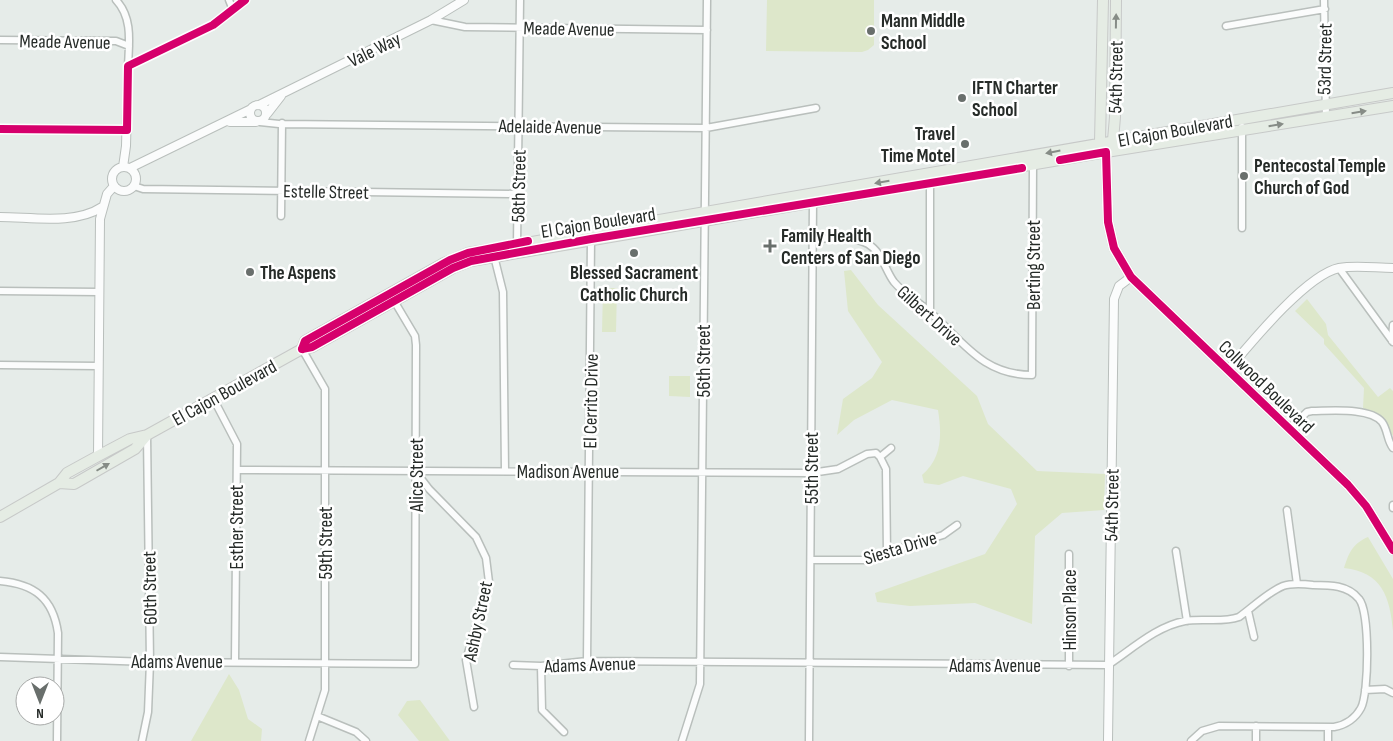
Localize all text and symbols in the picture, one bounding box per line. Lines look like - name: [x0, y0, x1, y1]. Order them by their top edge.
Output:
- place label: Mann Middle School: [881, 10, 965, 55]
- one-way arrow: [1112, 13, 1120, 29]
- street label: Meade Avenue: [523, 17, 615, 42]
- street label: 53rd Street: [1313, 23, 1338, 95]
- marker: Mann Middle School: [865, 25, 877, 37]
- street label: Vale Way: [345, 27, 405, 73]
- street label: Meade Avenue: [19, 30, 111, 55]
- street label: 54th Street: [1104, 40, 1129, 114]
- place label: IFTN Charter School: [972, 77, 1058, 122]
- marker: IFTN Charter School: [956, 92, 968, 104]
- one-way arrow: [1352, 107, 1368, 115]
- street label: El Cajon Boulevard: [1116, 110, 1234, 153]
- street label: Adelaide Avenue: [497, 115, 602, 140]
- one-way arrow: [1268, 121, 1284, 129]
- place label: Travel Time Motel: [881, 123, 955, 168]
- marker: Travel Time Motel: [959, 138, 971, 150]
- one-way arrow: [1044, 148, 1060, 156]
- street label: 58th Street: [507, 149, 532, 223]
- place label: Pentecostal Temple Church of God: [1254, 155, 1386, 200]
- marker: Pentecostal Temple Church of God: [1238, 170, 1250, 182]
- one-way arrow: [873, 179, 889, 187]
- street label: Estelle Street: [283, 180, 369, 205]
- street label: El Cajon Boulevard: [539, 203, 657, 244]
- street label: Berting Street: [1023, 220, 1046, 310]
- place label: Family Health Centers of San Diego: [781, 225, 920, 270]
- marker: Family Health Centers of San Diego: [763, 239, 777, 253]
- marker: Blessed Sacrament Catholic Church: [628, 247, 640, 259]
- place label: The Aspens: [260, 262, 336, 285]
- place label: Blessed Sacrament Catholic Church: [570, 262, 698, 307]
- marker: The Aspens: [244, 266, 256, 278]
- street label: Gilbert Drive: [892, 281, 966, 351]
- street label: 56th Street: [693, 324, 716, 397]
- street label: Collwood Boulevard: [1213, 336, 1319, 438]
- street label: El Cerrito Drive: [579, 353, 604, 449]
- street label: El Cajon Boulevard: [169, 355, 281, 431]
- street label: 55th Street: [801, 432, 824, 504]
- street label: Alice Street: [406, 438, 429, 513]
- street label: Madison Avenue: [517, 461, 619, 484]
- one-way arrow: [96, 463, 109, 472]
- street label: 54th Street: [1100, 468, 1125, 542]
- street label: Esther Street: [226, 484, 249, 569]
- street label: 59th Street: [315, 506, 338, 580]
- street label: Siesta Drive: [861, 526, 940, 570]
- street label: 60th Street: [138, 551, 163, 625]
- street label: Hinson Place: [1059, 569, 1082, 651]
- street label: Ashby Street: [459, 579, 498, 664]
- street label: Adams Avenue: [130, 651, 223, 674]
- street label: Adams Avenue: [543, 652, 636, 679]
- street label: Adams Avenue: [948, 655, 1041, 678]
- north arrow: [15, 676, 65, 726]
- text: N: [36, 705, 44, 722]

